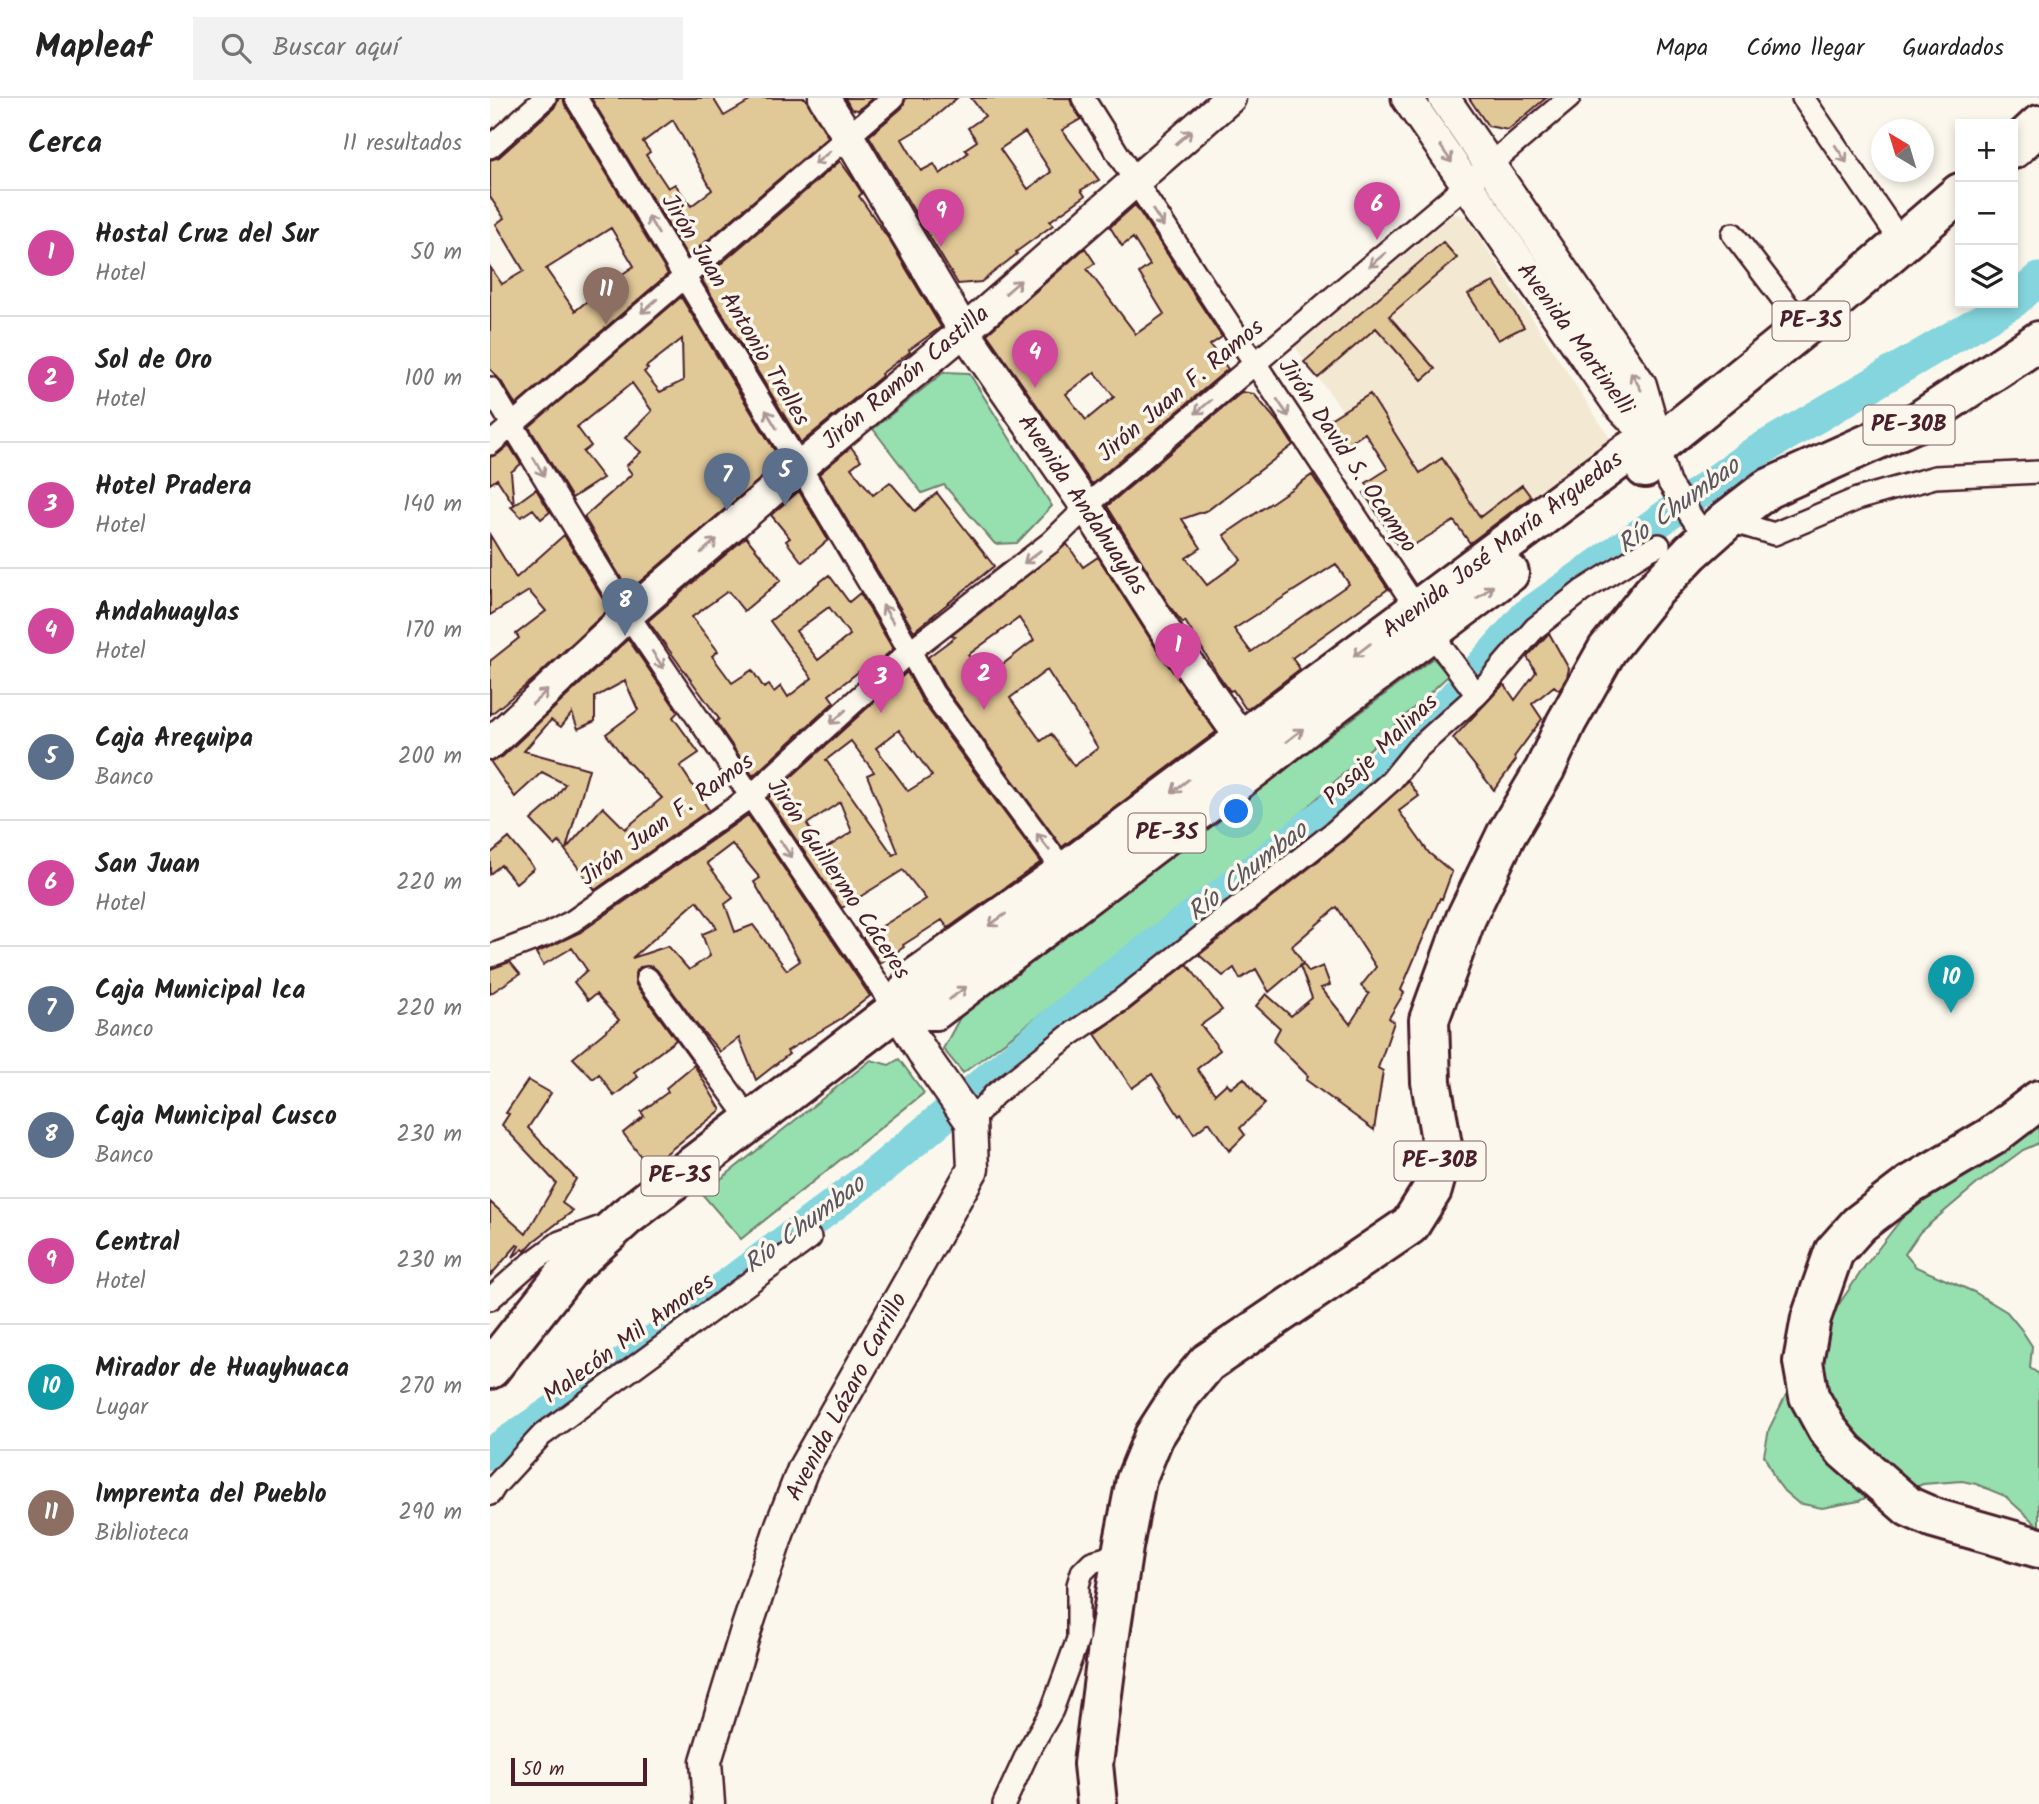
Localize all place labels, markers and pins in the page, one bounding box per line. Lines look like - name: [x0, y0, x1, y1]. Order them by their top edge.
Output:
- pin: 6: [1354, 182, 1400, 240]
- pin: 9: [918, 189, 964, 247]
- pin: 11: [583, 267, 629, 325]
- pin: 4: [1012, 330, 1058, 388]
- pin: 5: [762, 448, 808, 506]
- pin: 7: [704, 453, 750, 511]
- pin: 8: [602, 578, 648, 636]
- pin: 1: [1155, 623, 1201, 681]
- pin: 2: [961, 652, 1007, 710]
- pin: 3: [858, 655, 904, 713]
- pin: 10: [1928, 955, 1974, 1013]

